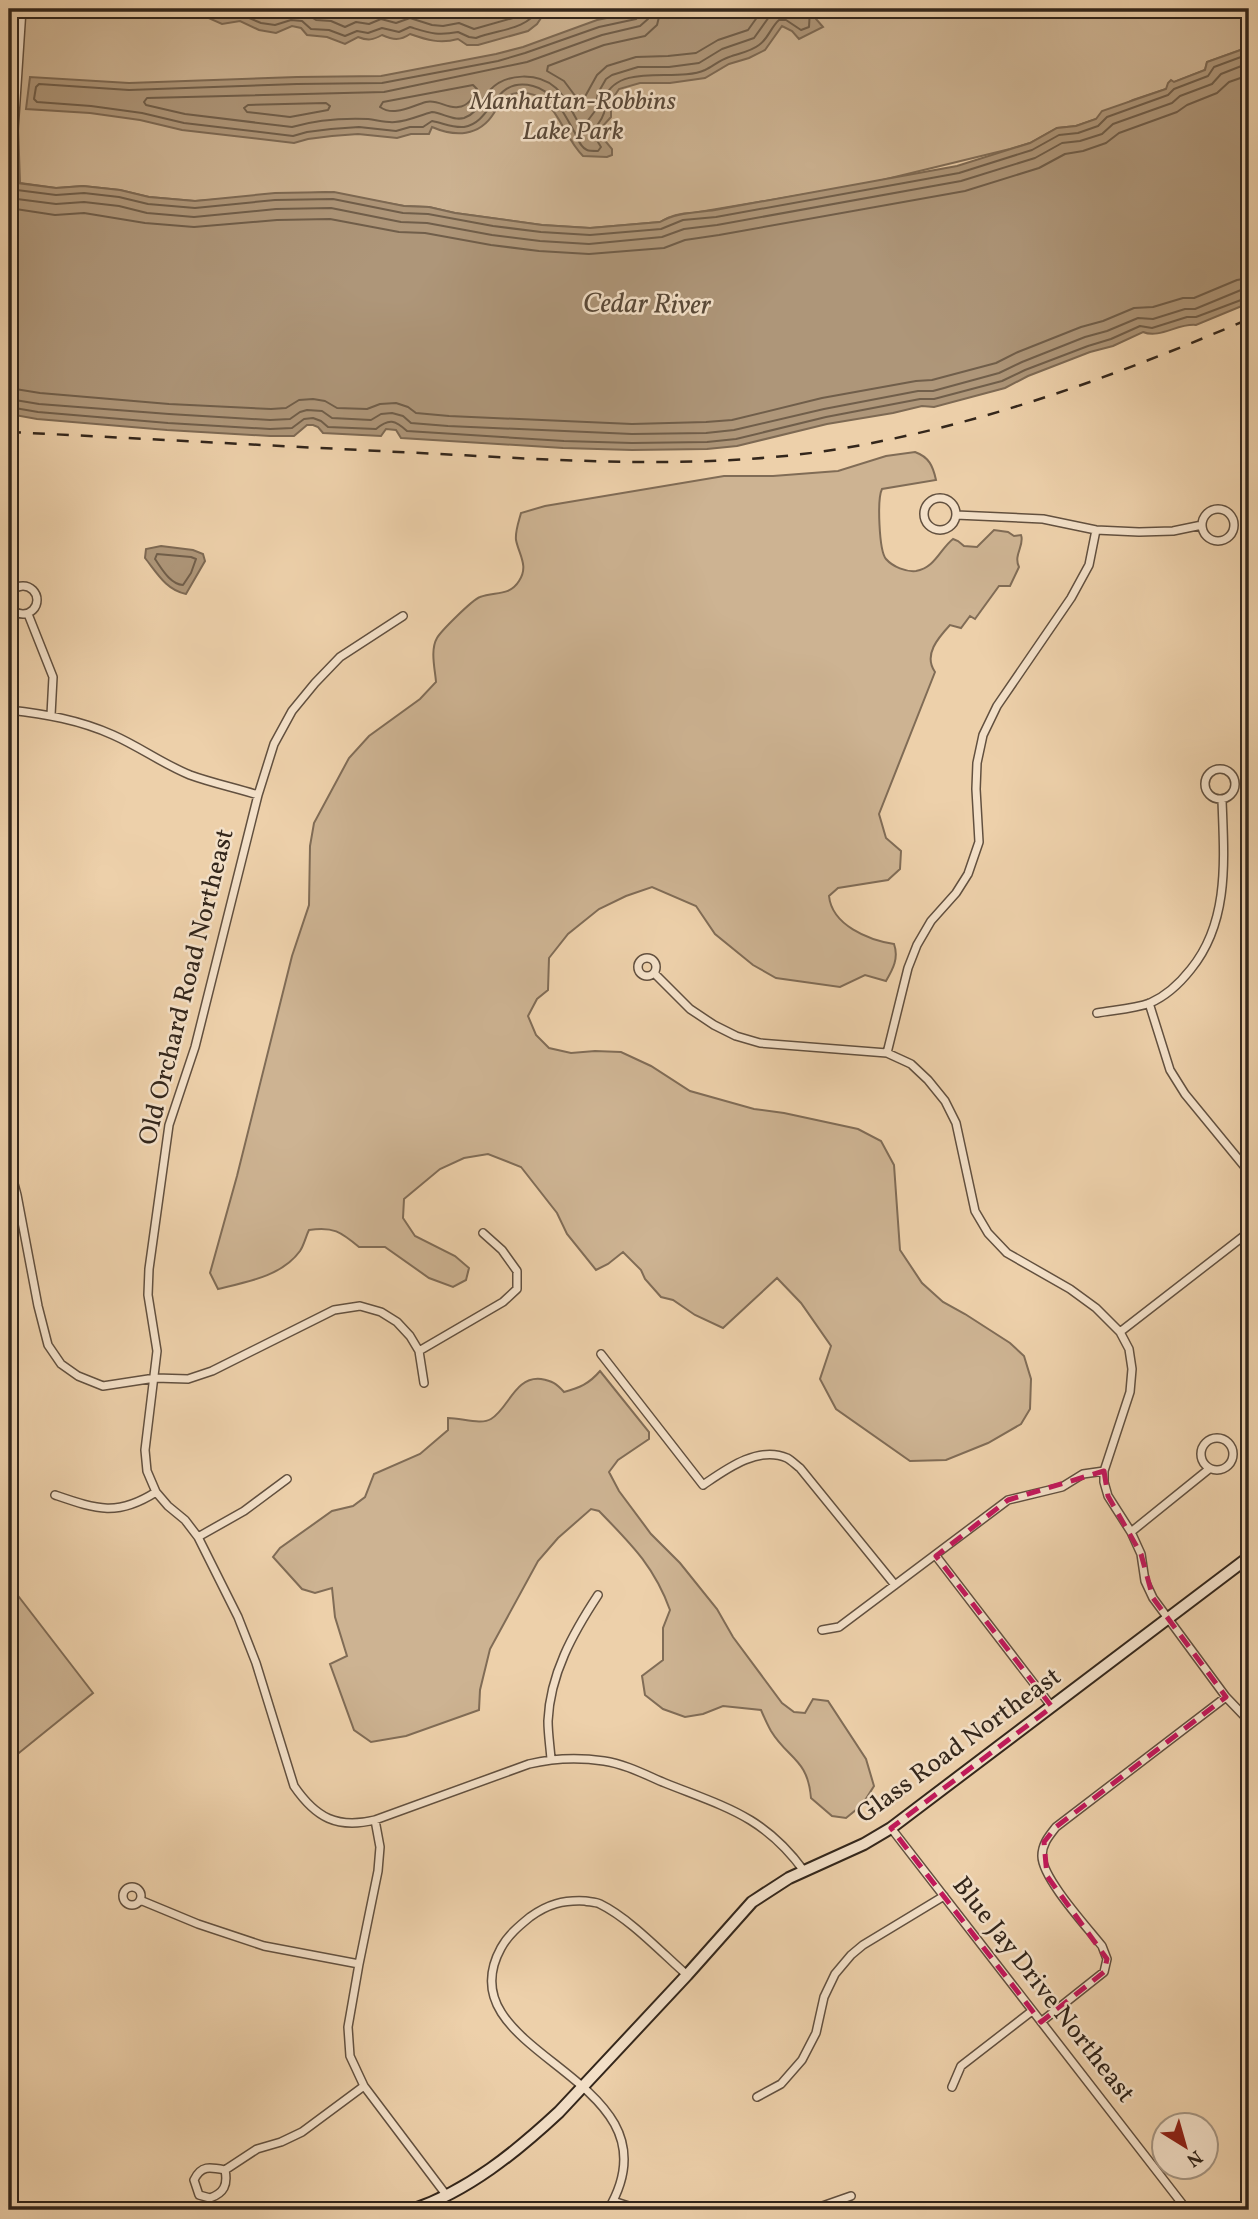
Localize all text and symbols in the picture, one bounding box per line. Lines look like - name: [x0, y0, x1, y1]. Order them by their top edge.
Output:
- park label: Manhattan-Robbins Lake Park: [469, 84, 676, 150]
- water label: Cedar River: [583, 284, 712, 326]
- street label: Old Orchard Road Northeast: [130, 825, 244, 1149]
- street label: Glass Road Northeast: [849, 1659, 1069, 1833]
- street label: Blue Jay Drive Northeast: [943, 1869, 1143, 2111]
- north arrow: [1150, 2110, 1220, 2180]
- text: N: [1181, 2143, 1207, 2173]

